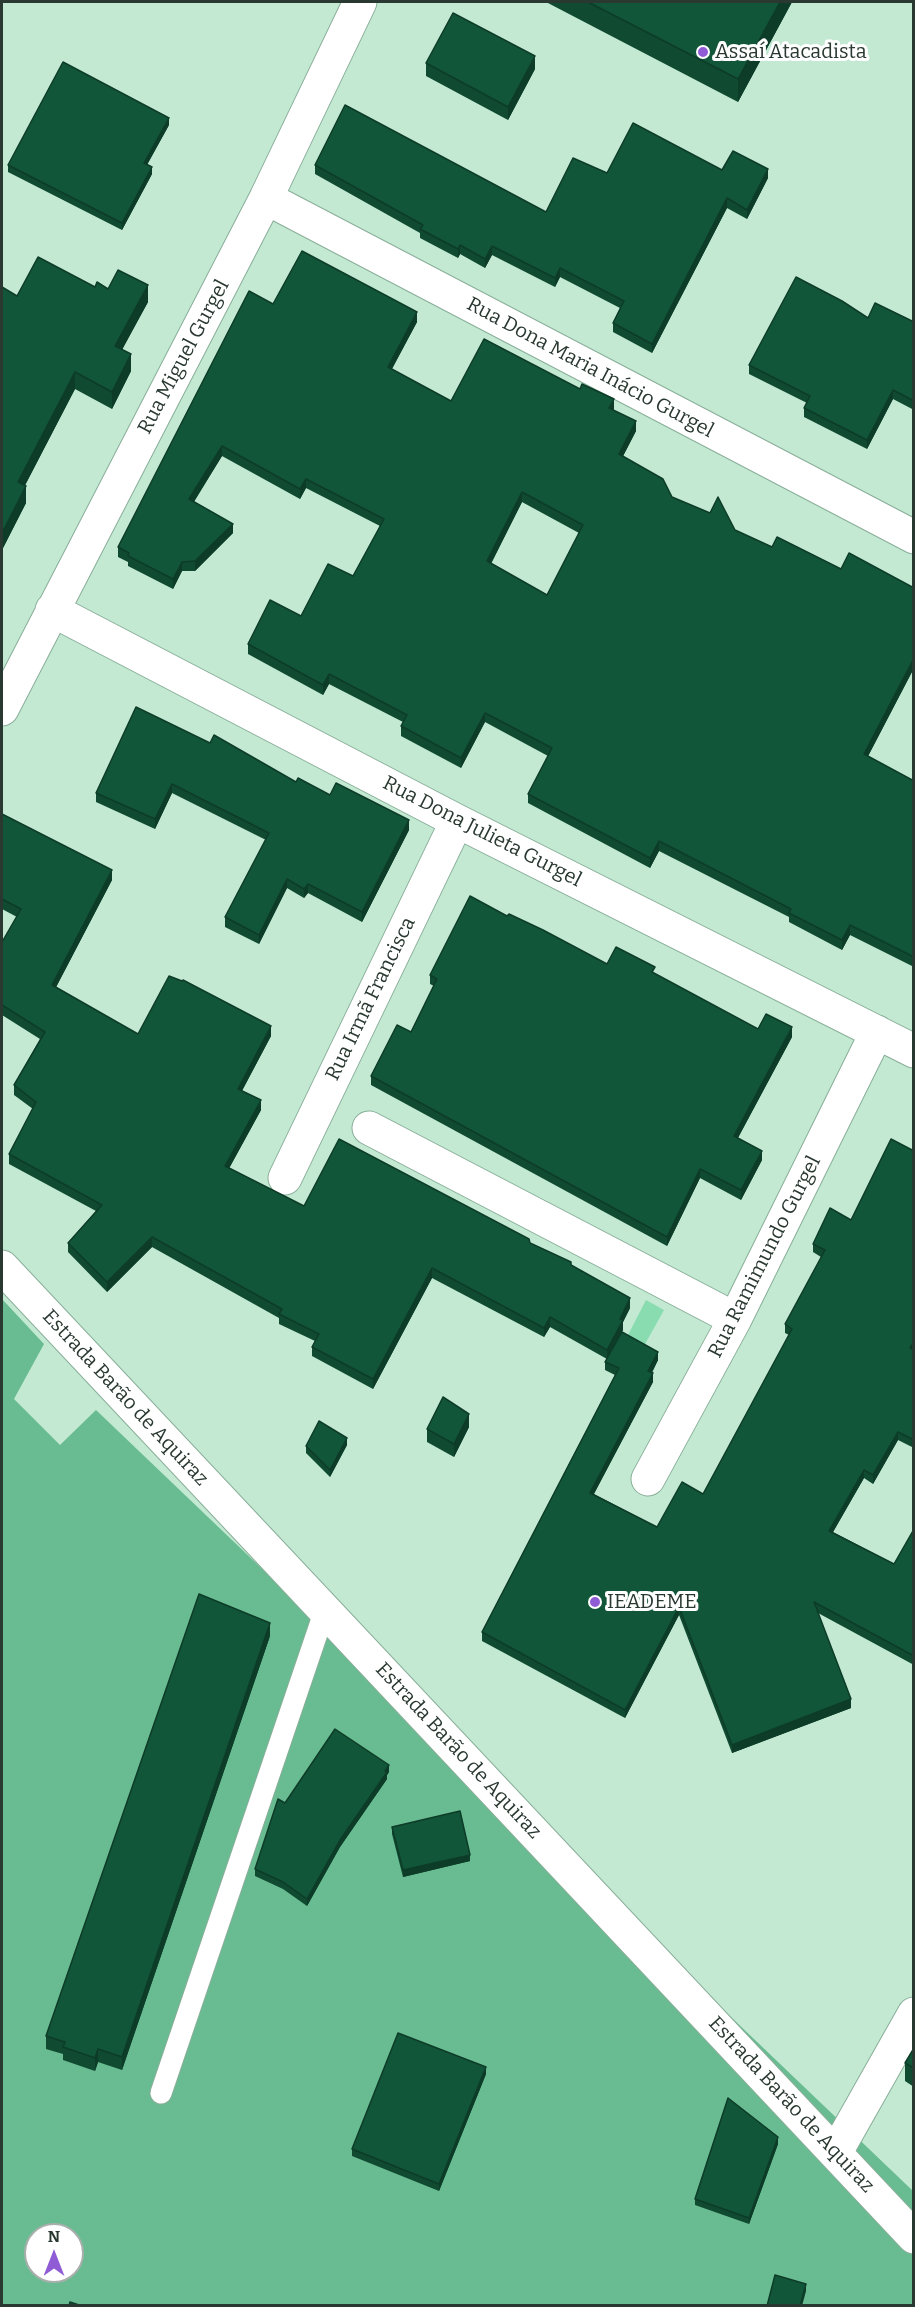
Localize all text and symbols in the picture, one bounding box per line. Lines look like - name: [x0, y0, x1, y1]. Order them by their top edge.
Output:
- place label: Assaí Atacadista: [715, 40, 867, 64]
- marker: Assaí Atacadista: [696, 45, 710, 59]
- street label: Rua Miguel Gurgel: [133, 276, 235, 438]
- street label: Rua Dona Maria Inácio Gurgel: [462, 293, 718, 443]
- street label: Rua Dona Julieta Gurgel: [379, 771, 585, 893]
- street label: Rua Irmã Francisca: [321, 913, 421, 1085]
- street label: Rua Ramimundo Gurgel: [704, 1152, 826, 1362]
- street label: Estrada Barão de Aquiraz: [37, 1305, 213, 1491]
- place label: IEADEME: [607, 1590, 697, 1614]
- marker: IEADEME: [588, 1595, 602, 1609]
- street label: Estrada Barão de Aquiraz: [370, 1658, 546, 1844]
- street label: Estrada Barão de Aquiraz: [703, 2012, 879, 2198]
- north arrow: [24, 2223, 84, 2283]
- text: N: [48, 2227, 60, 2246]

